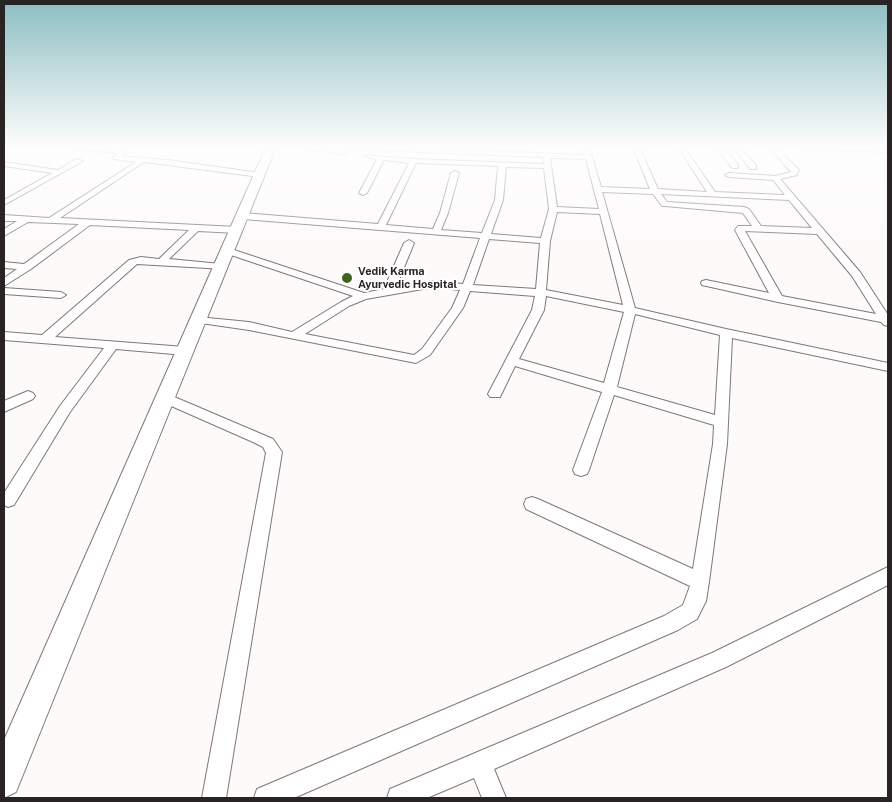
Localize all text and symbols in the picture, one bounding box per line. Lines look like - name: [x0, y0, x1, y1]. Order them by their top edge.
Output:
- place label: Vedik Karma Ayurvedic Hospital: [358, 265, 457, 291]
- marker: Vedik Karma Ayurvedic Hospital: [340, 271, 354, 285]

